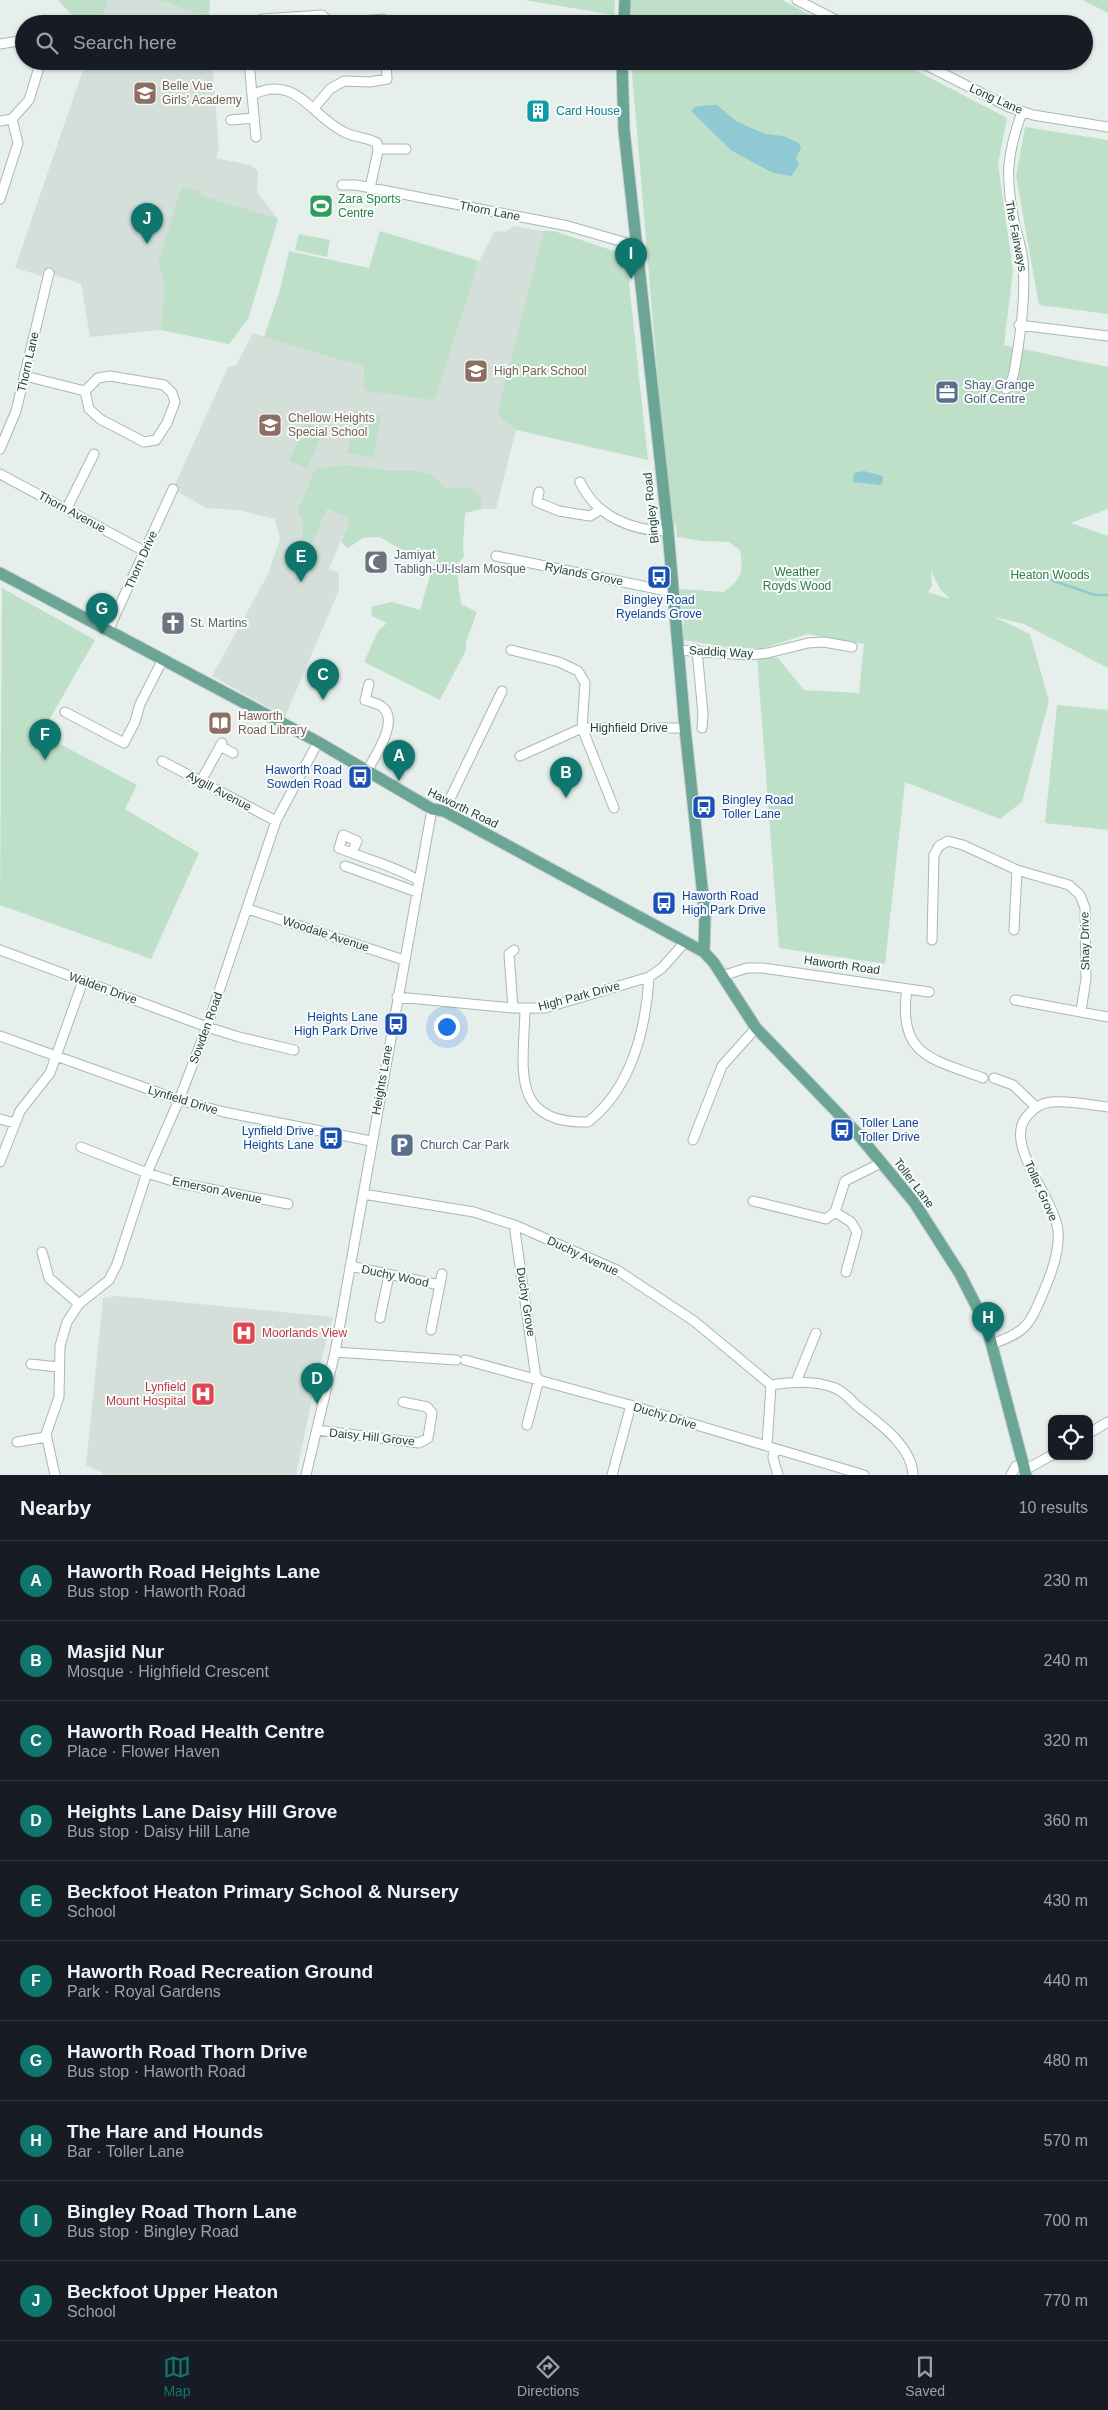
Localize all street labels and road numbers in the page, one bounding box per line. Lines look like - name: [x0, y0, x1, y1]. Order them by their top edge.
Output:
- street label: Long Lane: [967, 81, 1025, 117]
- street label: Thorn Lane: [459, 198, 522, 224]
- street label: The Fairways: [1002, 199, 1030, 273]
- street label: Thorn Lane: [14, 330, 42, 393]
- street label: Bingley Road: [640, 472, 662, 544]
- street label: Thorn Avenue: [36, 488, 108, 536]
- street label: Thorn Drive: [122, 528, 160, 591]
- street label: Rylands Grove: [544, 560, 625, 589]
- street label: Saddiq Way: [689, 643, 753, 661]
- street label: Highfield Drive: [590, 721, 668, 735]
- street label: Aygill Avenue: [184, 768, 254, 814]
- street label: Haworth Road: [425, 785, 501, 831]
- street label: Shay Drive: [1077, 911, 1093, 970]
- street label: Woodale Avenue: [281, 913, 371, 955]
- street label: Haworth Road: [803, 953, 881, 977]
- street label: Walden Drive: [67, 969, 139, 1007]
- street label: High Park Drive: [537, 978, 622, 1014]
- street label: Sowden Road: [187, 990, 225, 1066]
- street label: Heights Lane: [369, 1044, 395, 1116]
- street label: Lynfield Drive: [146, 1083, 220, 1117]
- street label: Toller Lane: [891, 1155, 937, 1211]
- street label: Toller Grove: [1021, 1159, 1061, 1224]
- street label: Emerson Avenue: [171, 1174, 263, 1206]
- street label: Duchy Avenue: [545, 1233, 621, 1279]
- street label: Duchy Wood: [360, 1262, 430, 1290]
- street label: Duchy Grove: [514, 1266, 538, 1338]
- street label: Duchy Drive: [632, 1400, 699, 1432]
- street label: Daisy Hill Grove: [328, 1426, 416, 1448]

